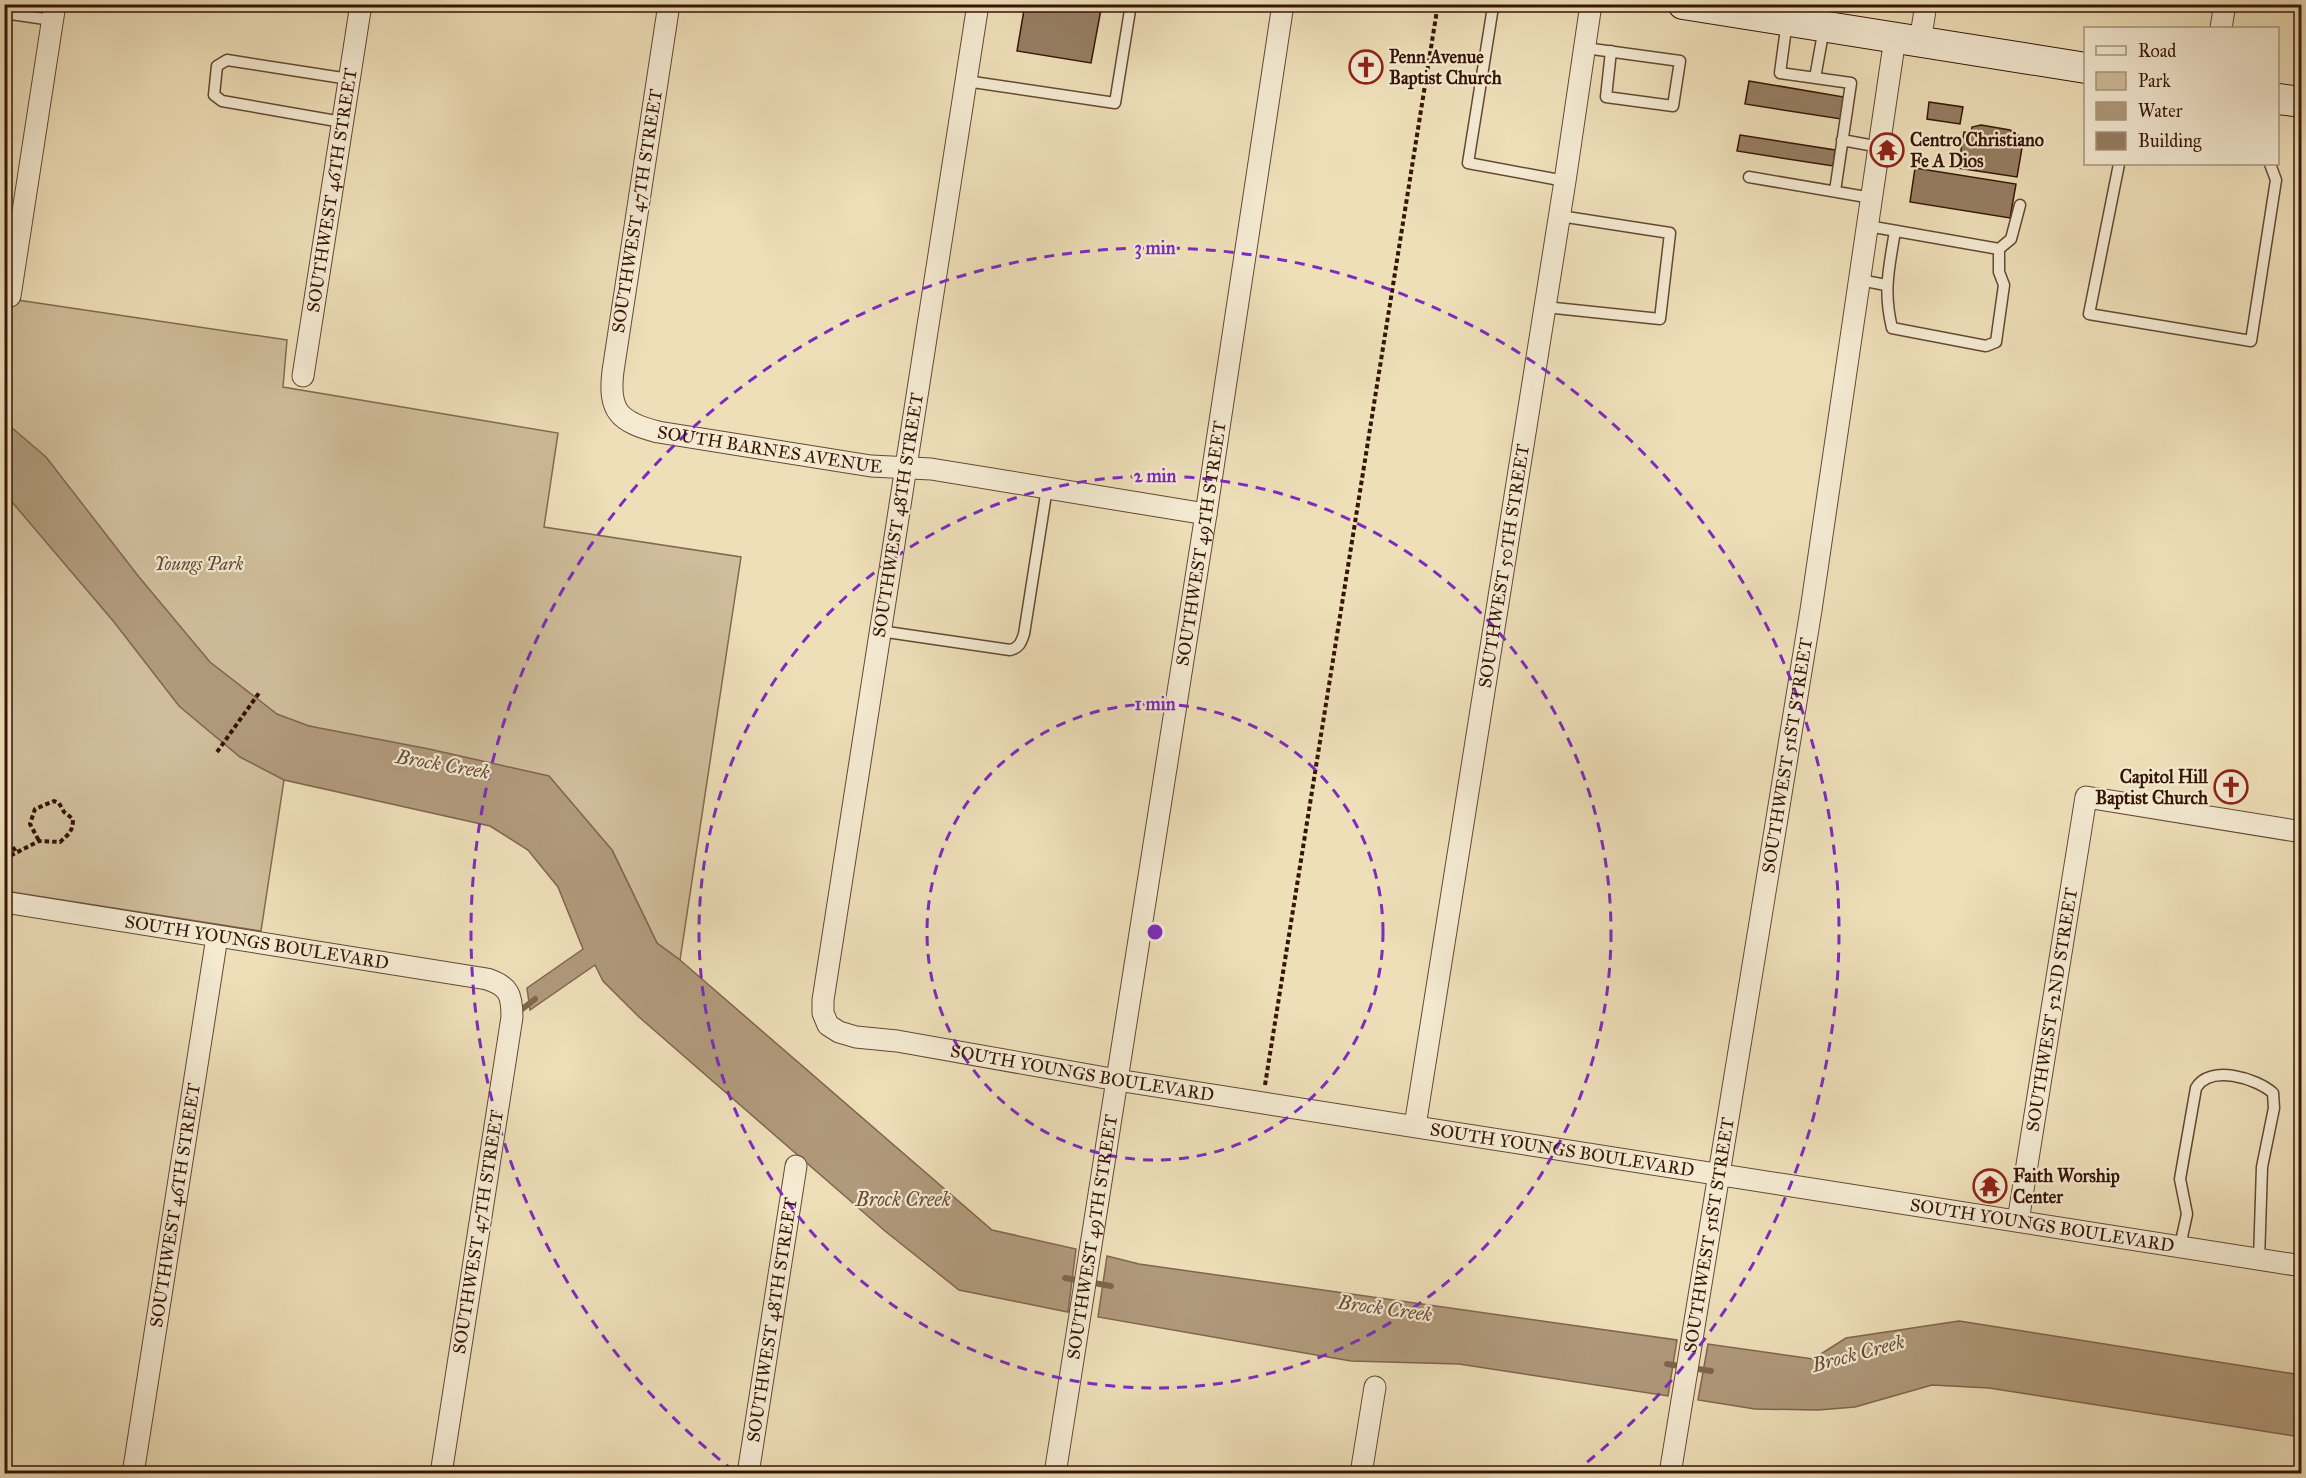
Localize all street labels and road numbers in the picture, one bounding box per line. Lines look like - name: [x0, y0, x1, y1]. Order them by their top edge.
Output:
- street label: SOUTHWEST 46TH STREET: [302, 66, 362, 314]
- street label: SOUTHWEST 47TH STREET: [607, 87, 667, 335]
- street label: SOUTHWEST 48TH STREET: [868, 391, 928, 639]
- street label: SOUTHWEST 49TH STREET: [1171, 419, 1231, 667]
- street label: SOUTH BARNES AVENUE: [656, 421, 883, 478]
- street label: SOUTHWEST 50TH STREET: [1474, 442, 1534, 690]
- street label: SOUTHWEST 51ST STREET: [1757, 636, 1817, 875]
- street label: SOUTHWEST 52ND STREET: [2021, 886, 2082, 1133]
- street label: SOUTH YOUNGS BOULEVARD: [123, 910, 390, 974]
- street label: SOUTH YOUNGS BOULEVARD: [949, 1040, 1216, 1106]
- street label: SOUTHWEST 46TH STREET: [145, 1081, 205, 1329]
- street label: SOUTHWEST 47TH STREET: [448, 1108, 508, 1356]
- street label: SOUTHWEST 49TH STREET: [1062, 1113, 1122, 1361]
- street label: SOUTHWEST 51ST STREET: [1679, 1116, 1739, 1355]
- street label: SOUTH YOUNGS BOULEVARD: [1428, 1118, 1696, 1181]
- street label: SOUTH YOUNGS BOULEVARD: [1909, 1194, 2176, 1257]
- street label: SOUTHWEST 48TH STREET: [742, 1196, 802, 1444]

